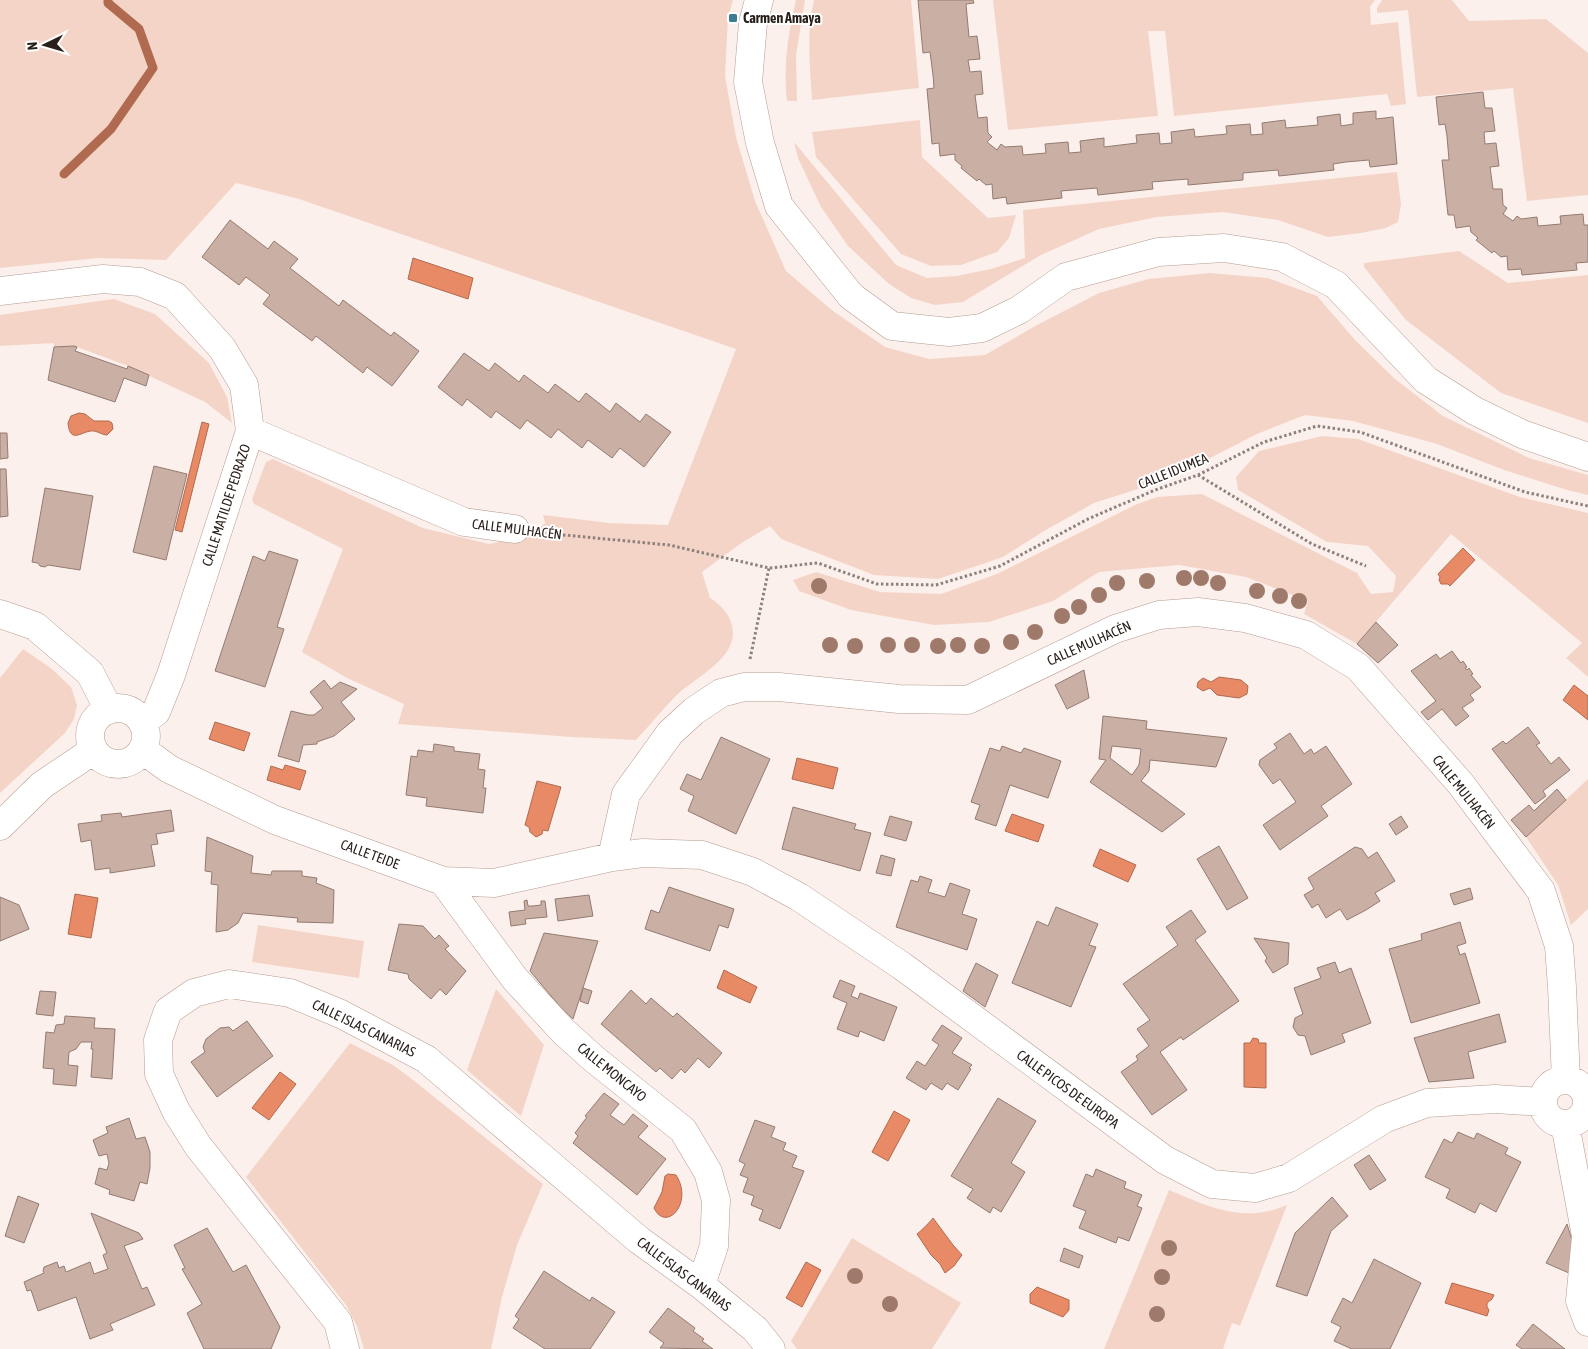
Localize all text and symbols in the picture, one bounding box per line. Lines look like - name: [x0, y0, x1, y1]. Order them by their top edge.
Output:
- place label: Carmen Amaya: [743, 10, 821, 26]
- marker: Carmen Amaya: [727, 12, 739, 24]
- north arrow: [20, 20, 70, 70]
- text: N: [24, 41, 40, 51]
- street label: CALLE MATILDE PEDRAZO: [199, 442, 253, 568]
- street label: CALLE IDUMEA: [1136, 450, 1210, 492]
- street label: CALLE MULHACÉN: [471, 516, 563, 542]
- street label: CALLE MULHACÉN: [1044, 617, 1134, 669]
- street label: CALLE MULHACÉN: [1429, 752, 1499, 832]
- street label: CALLE TEIDE: [338, 836, 402, 872]
- street label: CALLE ISLAS CANARIAS: [310, 996, 418, 1060]
- street label: CALLE MONCAYO: [574, 1039, 650, 1105]
- street label: CALLE PICOS DE EUROPA: [1014, 1047, 1122, 1132]
- street label: CALLE ISLAS CANARIAS: [634, 1234, 734, 1314]

